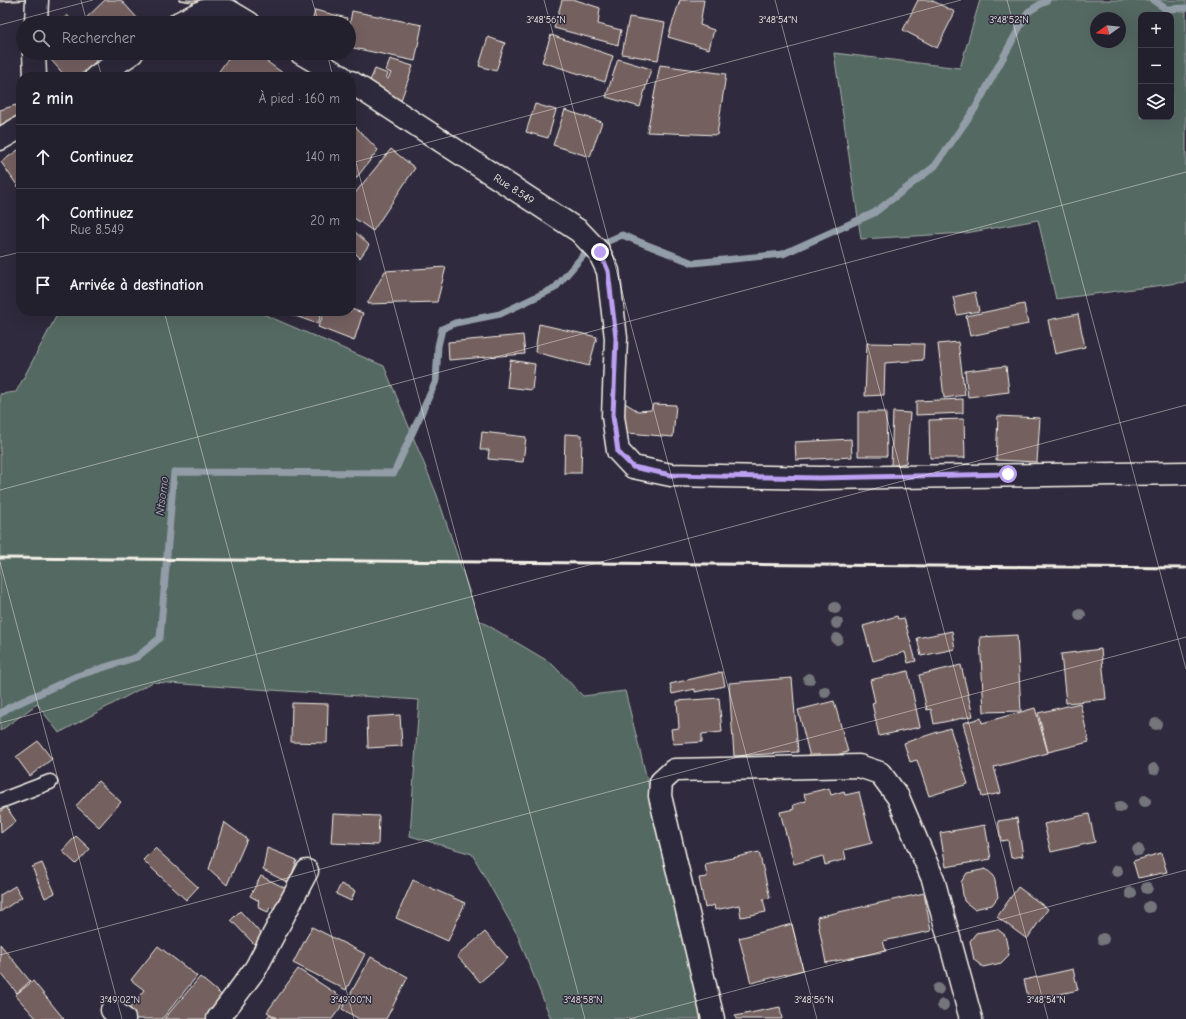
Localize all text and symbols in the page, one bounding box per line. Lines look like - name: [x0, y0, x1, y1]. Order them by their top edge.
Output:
- north arrow: [1090, 12, 1126, 48]
- map controls: [1138, 12, 1174, 120]
- button: +: [1138, 12, 1174, 48]
- text: 3°48'56"N: [526, 14, 566, 26]
- text: 3°48'54"N: [758, 14, 798, 26]
- text: 3°48'52"N: [989, 14, 1029, 26]
- search box: [16, 16, 356, 60]
- icon: search: [30, 27, 52, 49]
- text: Rechercher: [62, 29, 135, 47]
- button: −: [1138, 48, 1174, 84]
- button: layers: [1138, 84, 1174, 120]
- text: 2 min: [32, 89, 73, 108]
- text: À pied · 160 m: [259, 91, 340, 106]
- icon: ahead: [32, 146, 54, 168]
- text: Continuez: [70, 148, 133, 166]
- text: 140 m: [306, 149, 340, 164]
- street label: Rue 8.549: [491, 171, 537, 207]
- text: Continuez: [70, 204, 133, 222]
- icon: ahead: [32, 210, 54, 232]
- text: 20 m: [310, 213, 340, 228]
- text: Rue 8.549: [70, 222, 124, 237]
- route end: [591, 243, 609, 261]
- icon: arrive: [32, 274, 54, 296]
- text: Arrivée à destination: [70, 276, 204, 294]
- route start: [999, 465, 1017, 483]
- water label: Ntsomo: [153, 476, 171, 516]
- text: 3°49'02"N: [100, 994, 140, 1006]
- text: 3°49'00"N: [330, 994, 372, 1006]
- text: 3°48'58"N: [563, 994, 603, 1006]
- text: 3°48'56"N: [794, 994, 834, 1006]
- text: 3°48'54"N: [1026, 994, 1066, 1006]

